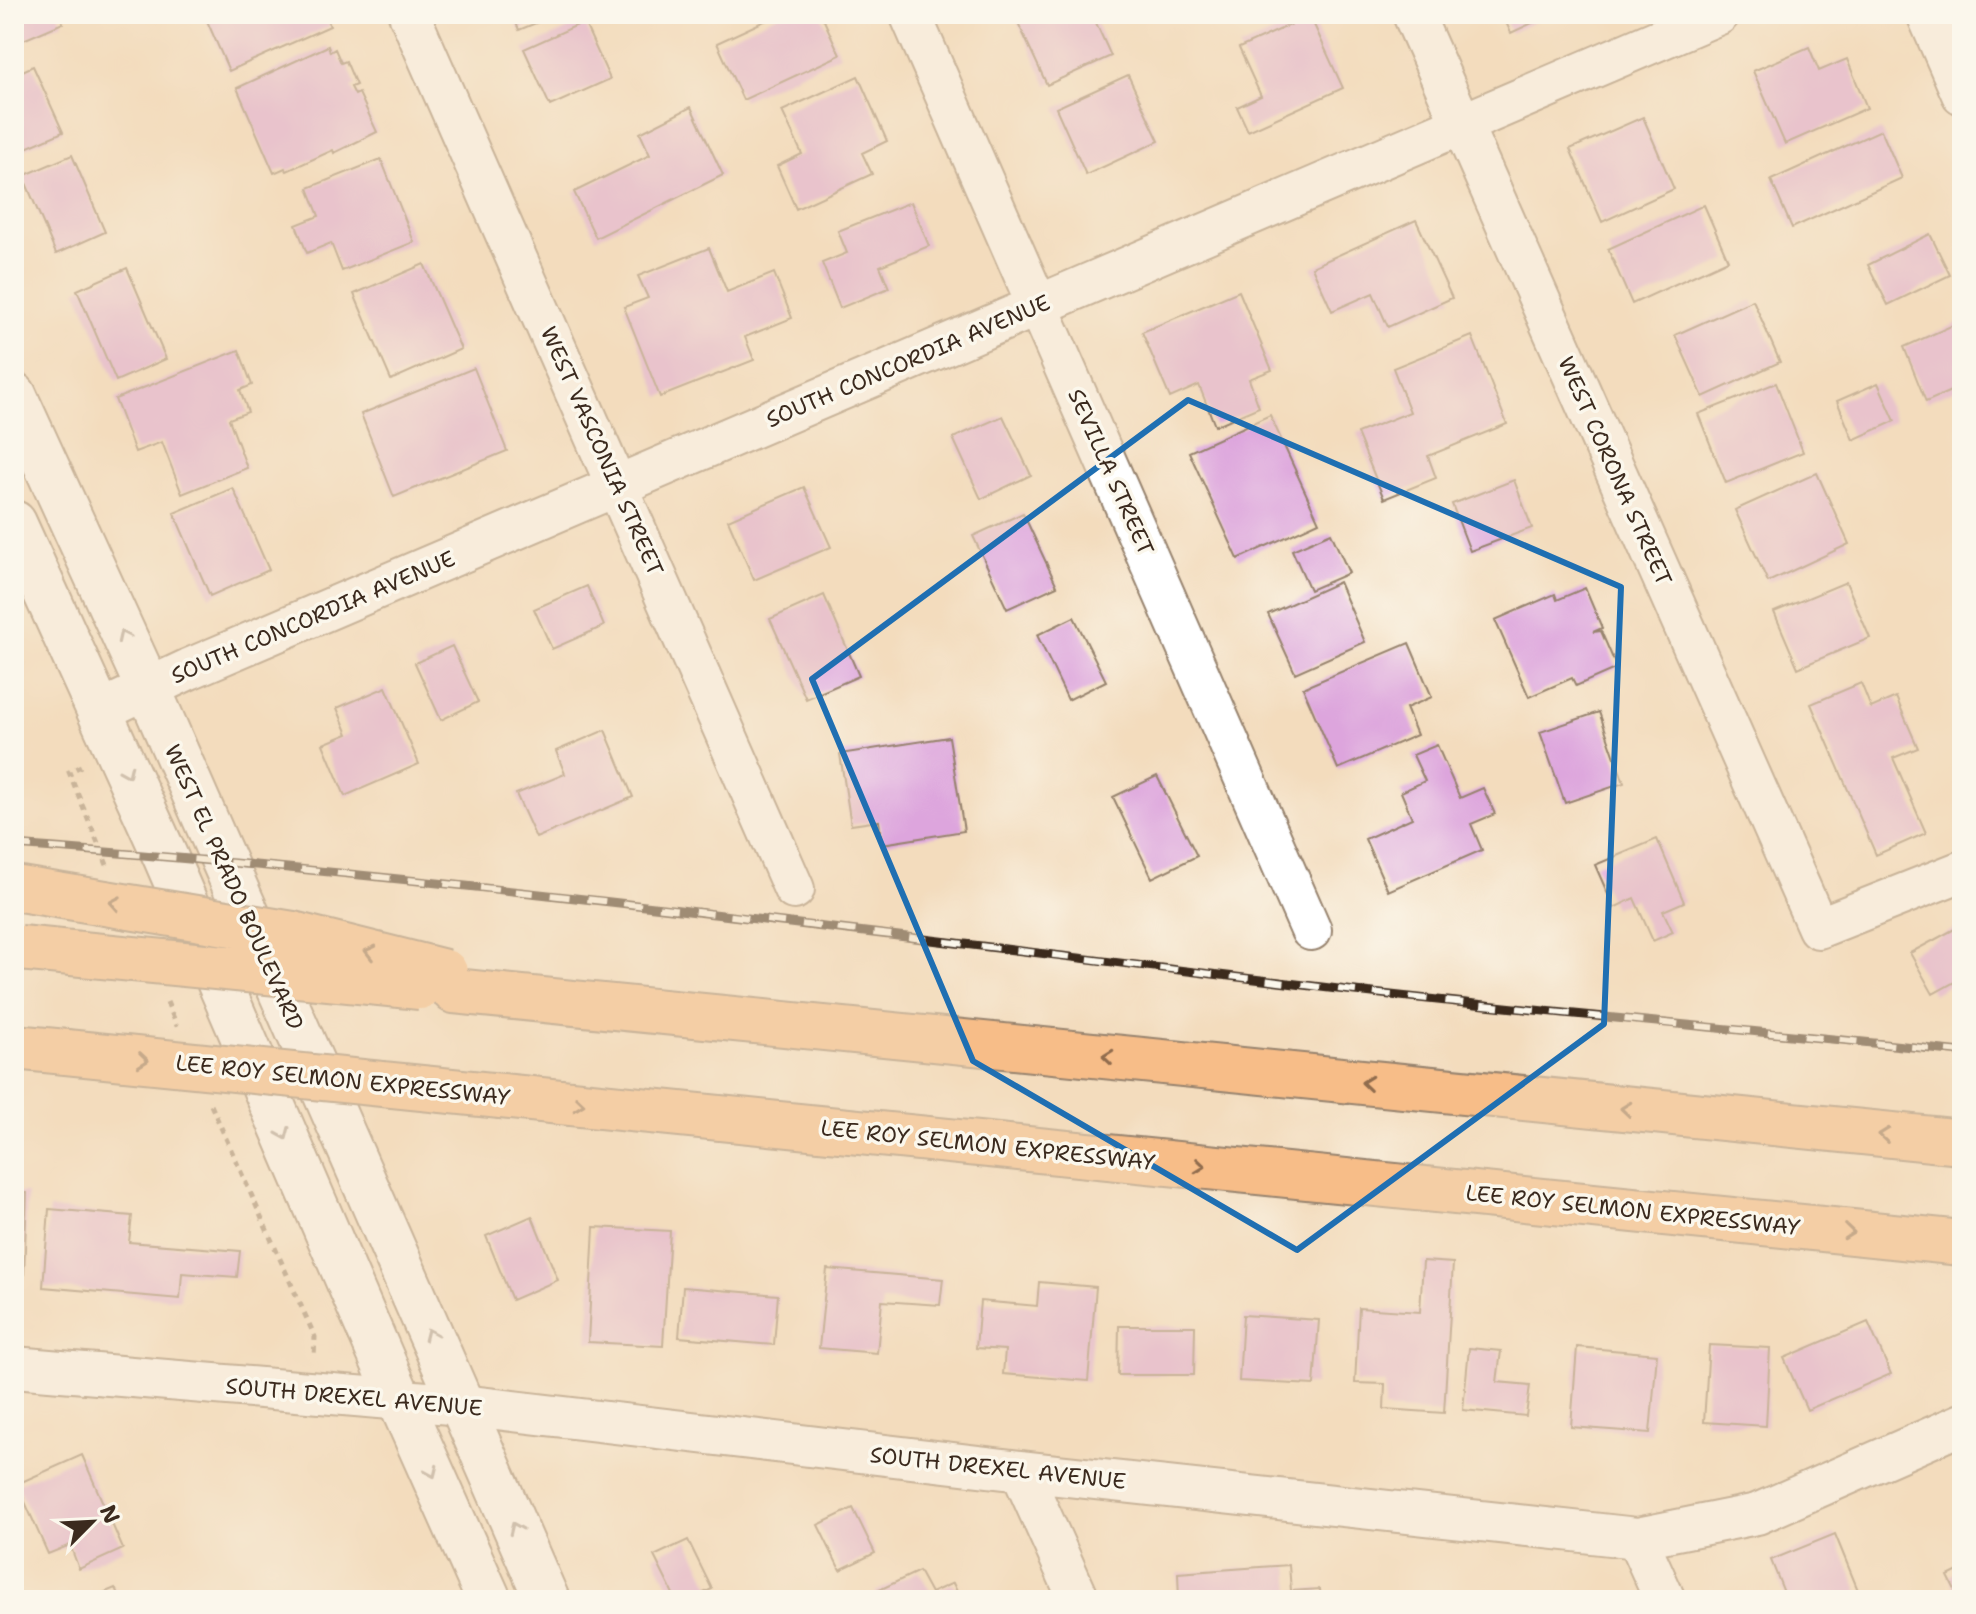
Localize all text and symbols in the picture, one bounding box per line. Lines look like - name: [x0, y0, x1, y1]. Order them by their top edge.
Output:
- street label: SOUTH CONCORDIA AVENUE: [762, 288, 1054, 434]
- street label: WEST VASCONIA STREET: [534, 322, 670, 581]
- street label: WEST CORONA STREET: [1551, 352, 1679, 591]
- street label: SEVILLA STREET: [1061, 384, 1161, 560]
- street label: SOUTH CONCORDIA AVENUE: [167, 544, 459, 690]
- one-way arrow: [117, 630, 133, 644]
- street label: WEST EL PRADO BOULEVARD: [158, 740, 310, 1034]
- one-way arrow: [117, 764, 133, 778]
- one-way arrow: [108, 896, 121, 913]
- one-way arrow: [364, 944, 377, 961]
- street label: LEE ROY SELMON EXPRESSWAY: [174, 1048, 512, 1112]
- one-way arrow: [1101, 1048, 1114, 1065]
- one-way arrow: [137, 1051, 150, 1068]
- one-way arrow: [1360, 1074, 1373, 1091]
- one-way arrow: [573, 1095, 586, 1112]
- one-way arrow: [1619, 1100, 1632, 1117]
- street label: LEE ROY SELMON EXPRESSWAY: [819, 1113, 1157, 1177]
- one-way arrow: [275, 1126, 291, 1140]
- one-way arrow: [1877, 1126, 1890, 1143]
- one-way arrow: [1194, 1158, 1207, 1175]
- street label: LEE ROY SELMON EXPRESSWAY: [1464, 1178, 1802, 1242]
- one-way arrow: [1843, 1223, 1856, 1240]
- one-way arrow: [424, 1328, 440, 1342]
- street label: SOUTH DREXEL AVENUE: [224, 1371, 484, 1423]
- street label: SOUTH DREXEL AVENUE: [868, 1440, 1128, 1496]
- one-way arrow: [422, 1464, 438, 1478]
- north arrow: [52, 1482, 132, 1562]
- text: N: [93, 1500, 127, 1528]
- one-way arrow: [509, 1522, 525, 1537]

